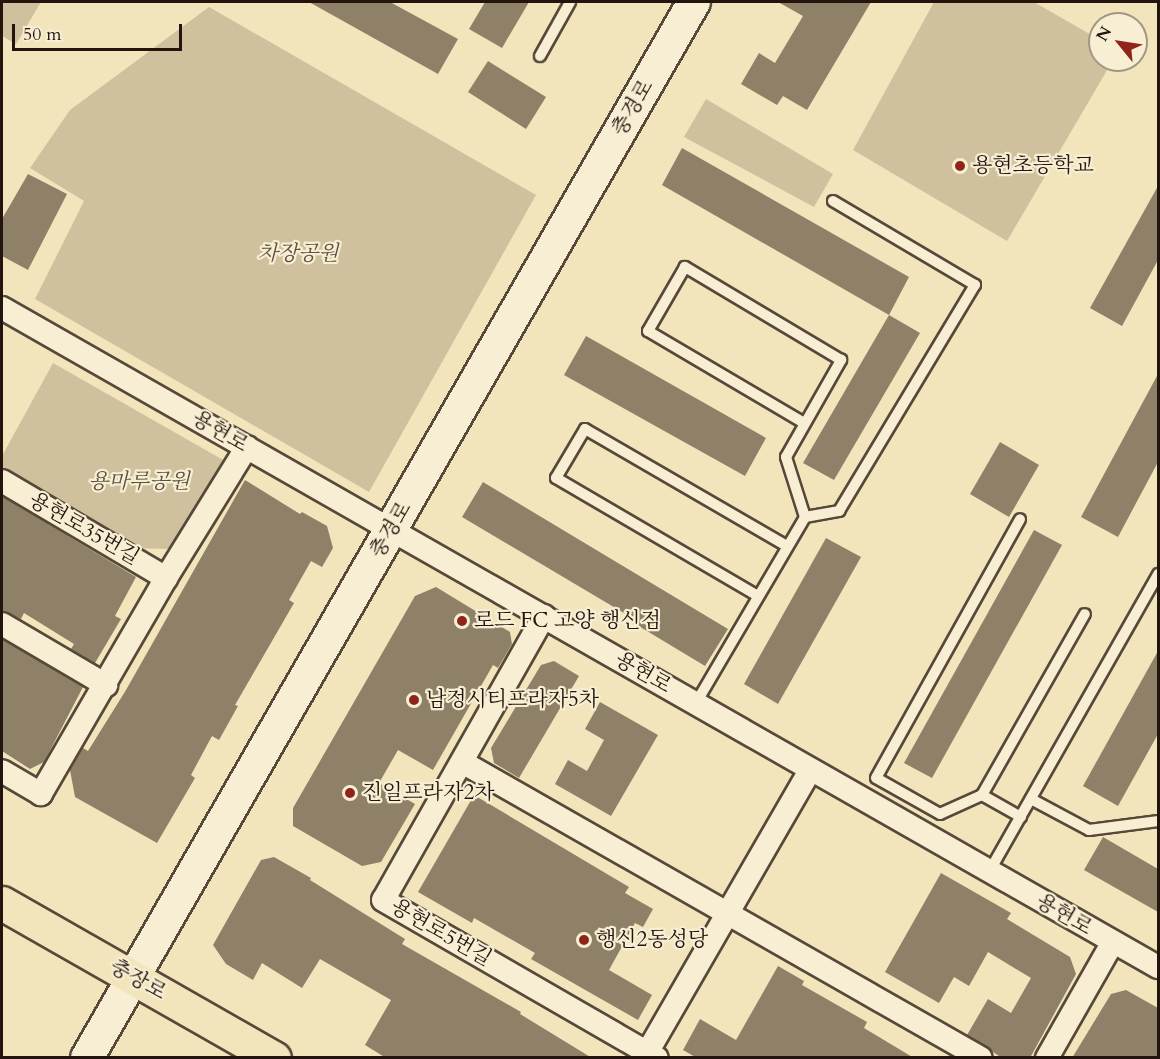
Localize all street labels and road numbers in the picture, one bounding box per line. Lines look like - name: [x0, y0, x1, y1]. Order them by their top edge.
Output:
- street label: 충경로: [607, 75, 659, 141]
- street label: 용현로: [187, 406, 253, 458]
- street label: 용현로35번길: [24, 487, 144, 571]
- street label: 충경로: [365, 497, 417, 563]
- street label: 용현로: [610, 647, 676, 699]
- street label: 용현로: [1031, 889, 1097, 941]
- street label: 용현로5번길: [386, 894, 496, 972]
- street label: 충장로: [105, 954, 171, 1006]

